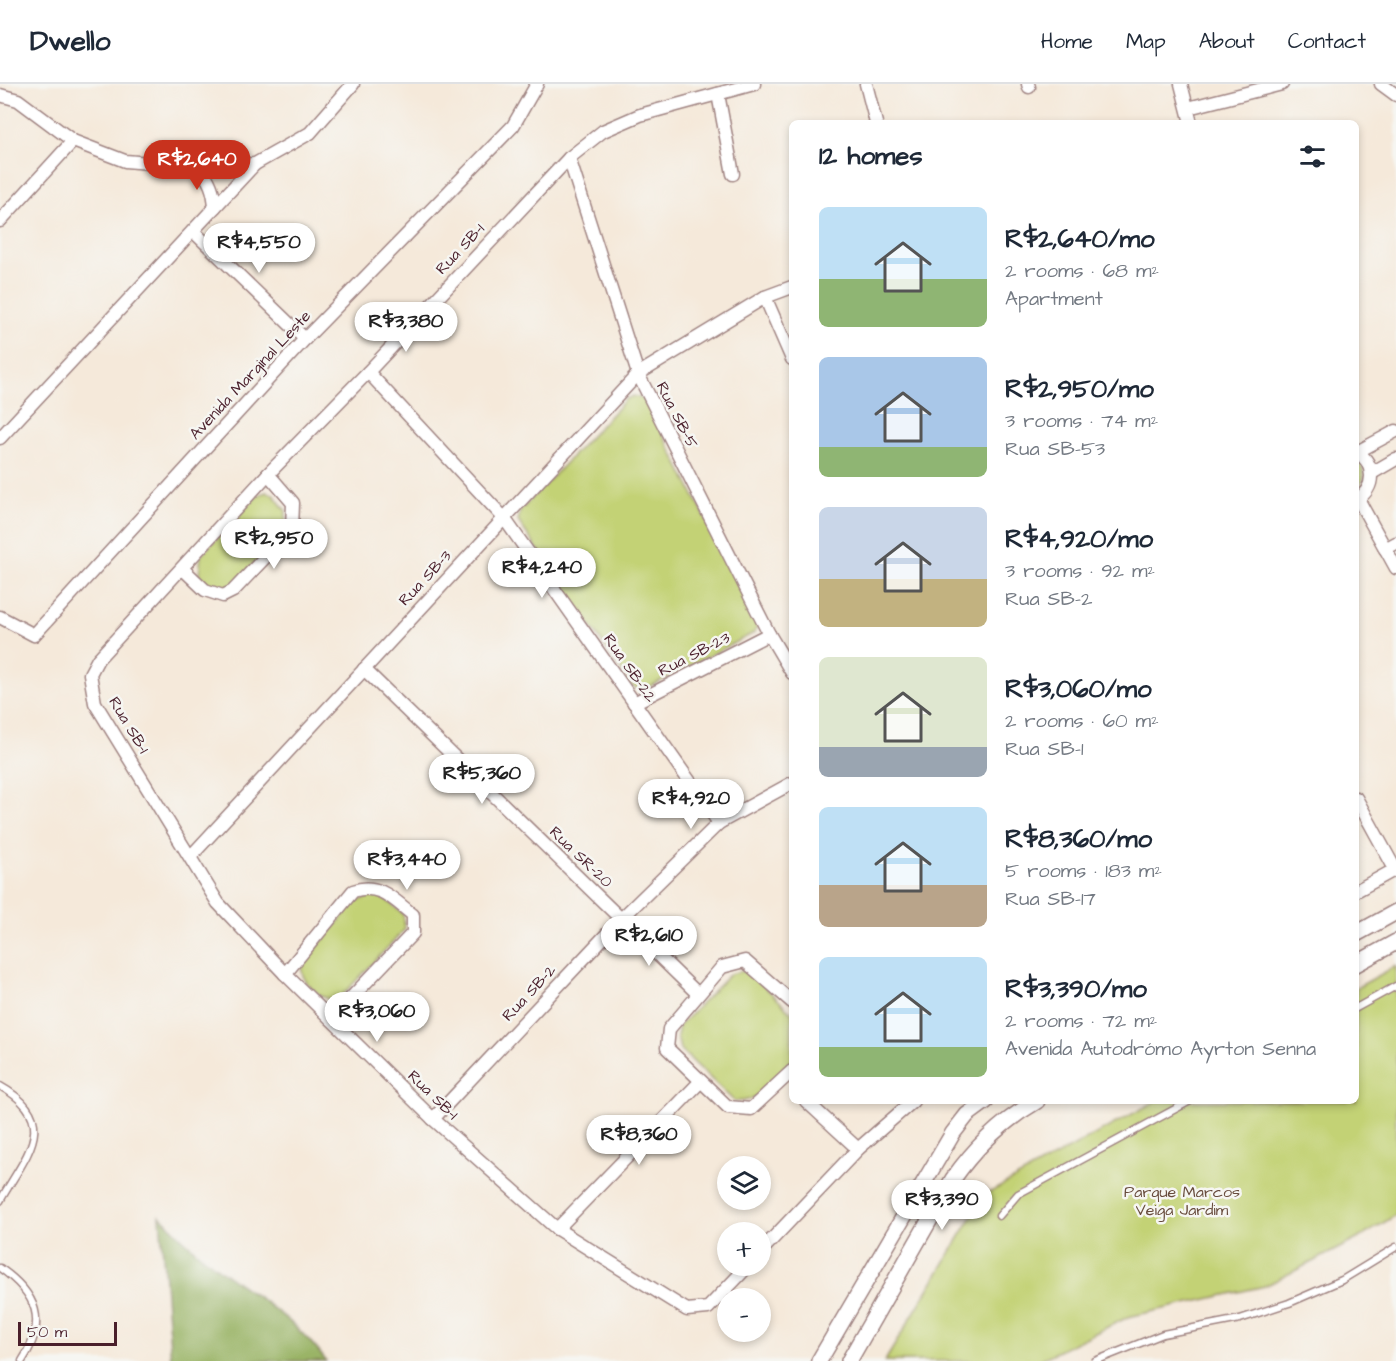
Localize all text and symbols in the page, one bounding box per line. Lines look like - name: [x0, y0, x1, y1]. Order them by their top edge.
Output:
- text: Dwello: [30, 22, 111, 61]
- text: Home: [1041, 27, 1093, 56]
- text: Map: [1126, 27, 1166, 56]
- text: About: [1199, 27, 1255, 56]
- text: Contact: [1288, 27, 1366, 56]
- text: 12 homes: [819, 138, 922, 174]
- pin: R$2,640: [142, 140, 252, 191]
- icon: filters: [1296, 140, 1329, 173]
- text: R$2,640: [157, 145, 237, 173]
- street label: Rua SB-1: [431, 219, 489, 279]
- text: R$2,640/mo: [1005, 221, 1155, 257]
- pin: R$4,550: [204, 223, 314, 274]
- text: R$4,550: [217, 228, 301, 256]
- icon: home: [867, 231, 939, 303]
- text: 2 rooms · 68 m²: [1005, 257, 1159, 285]
- text: Apartment: [1005, 285, 1103, 313]
- pin: R$3,380: [351, 302, 461, 353]
- street label: Avenida Marginal Leste: [184, 305, 317, 445]
- text: R$3,380: [369, 307, 443, 335]
- text: R$2,950/mo: [1005, 371, 1154, 407]
- street label: Rua SB-5: [651, 378, 703, 453]
- icon: home: [867, 381, 939, 453]
- text: 3 rooms · 74 m²: [1005, 407, 1158, 435]
- text: Rua SB-53: [1005, 435, 1105, 463]
- pin: R$2,950: [219, 519, 329, 570]
- text: R$4,920/mo: [1005, 521, 1153, 557]
- text: R$2,950: [235, 524, 313, 552]
- icon: home: [867, 531, 939, 603]
- street label: Rua SB-3: [393, 545, 457, 611]
- pin: R$4,240: [487, 548, 597, 599]
- text: R$4,240: [502, 553, 582, 581]
- text: 3 rooms · 92 m²: [1005, 557, 1155, 585]
- text: Rua SB-2: [1005, 585, 1092, 613]
- street label: Rua SB-23: [654, 626, 734, 682]
- street label: Rua SB-22: [598, 629, 662, 707]
- text: R$3,060/mo: [1005, 671, 1152, 707]
- icon: home: [867, 681, 939, 753]
- street label: Rua SB-1: [103, 692, 155, 758]
- text: 2 rooms · 60 m²: [1005, 707, 1159, 735]
- text: Rua SB-1: [1005, 735, 1083, 763]
- pin: R$5,360: [427, 754, 537, 805]
- text: R$5,360: [443, 759, 521, 787]
- pin: R$4,920: [636, 779, 746, 830]
- text: R$4,920: [652, 784, 730, 812]
- street label: Rua SR-20: [545, 821, 617, 893]
- text: R$8,360/mo: [1005, 821, 1152, 857]
- icon: home: [867, 831, 939, 903]
- pin: R$3,440: [352, 840, 462, 891]
- text: R$3,440: [368, 845, 446, 873]
- text: 5 rooms · 183 m²: [1005, 857, 1162, 885]
- text: Rua SB-17: [1005, 885, 1096, 913]
- pin: R$2,610: [594, 916, 704, 967]
- text: R$2,610: [615, 921, 683, 949]
- street label: Rua SB-2: [497, 960, 561, 1026]
- text: R$3,390/mo: [1005, 971, 1147, 1007]
- icon: home: [867, 981, 939, 1053]
- pin: R$3,060: [322, 992, 432, 1043]
- text: R$3,060: [339, 997, 415, 1025]
- text: 2 rooms · 72 m²: [1005, 1007, 1157, 1035]
- text: Avenida Autodrómo Ayrton Senna: [1005, 1035, 1316, 1063]
- street label: Rua SB-1: [403, 1065, 463, 1125]
- pin: R$8,360: [584, 1115, 694, 1166]
- text: R$8,360: [600, 1120, 678, 1148]
- map controls: [717, 1156, 771, 1342]
- button: layers: [717, 1156, 771, 1210]
- pin: R$3,390: [887, 1180, 997, 1231]
- park label: Parque Marcos Veiga Jardim: [1124, 1181, 1240, 1222]
- text: R$3,390: [905, 1185, 979, 1213]
- button: +: [717, 1222, 771, 1276]
- button: −: [717, 1288, 771, 1342]
- scale bar: [18, 1319, 117, 1346]
- text: 50 m: [27, 1321, 67, 1343]

